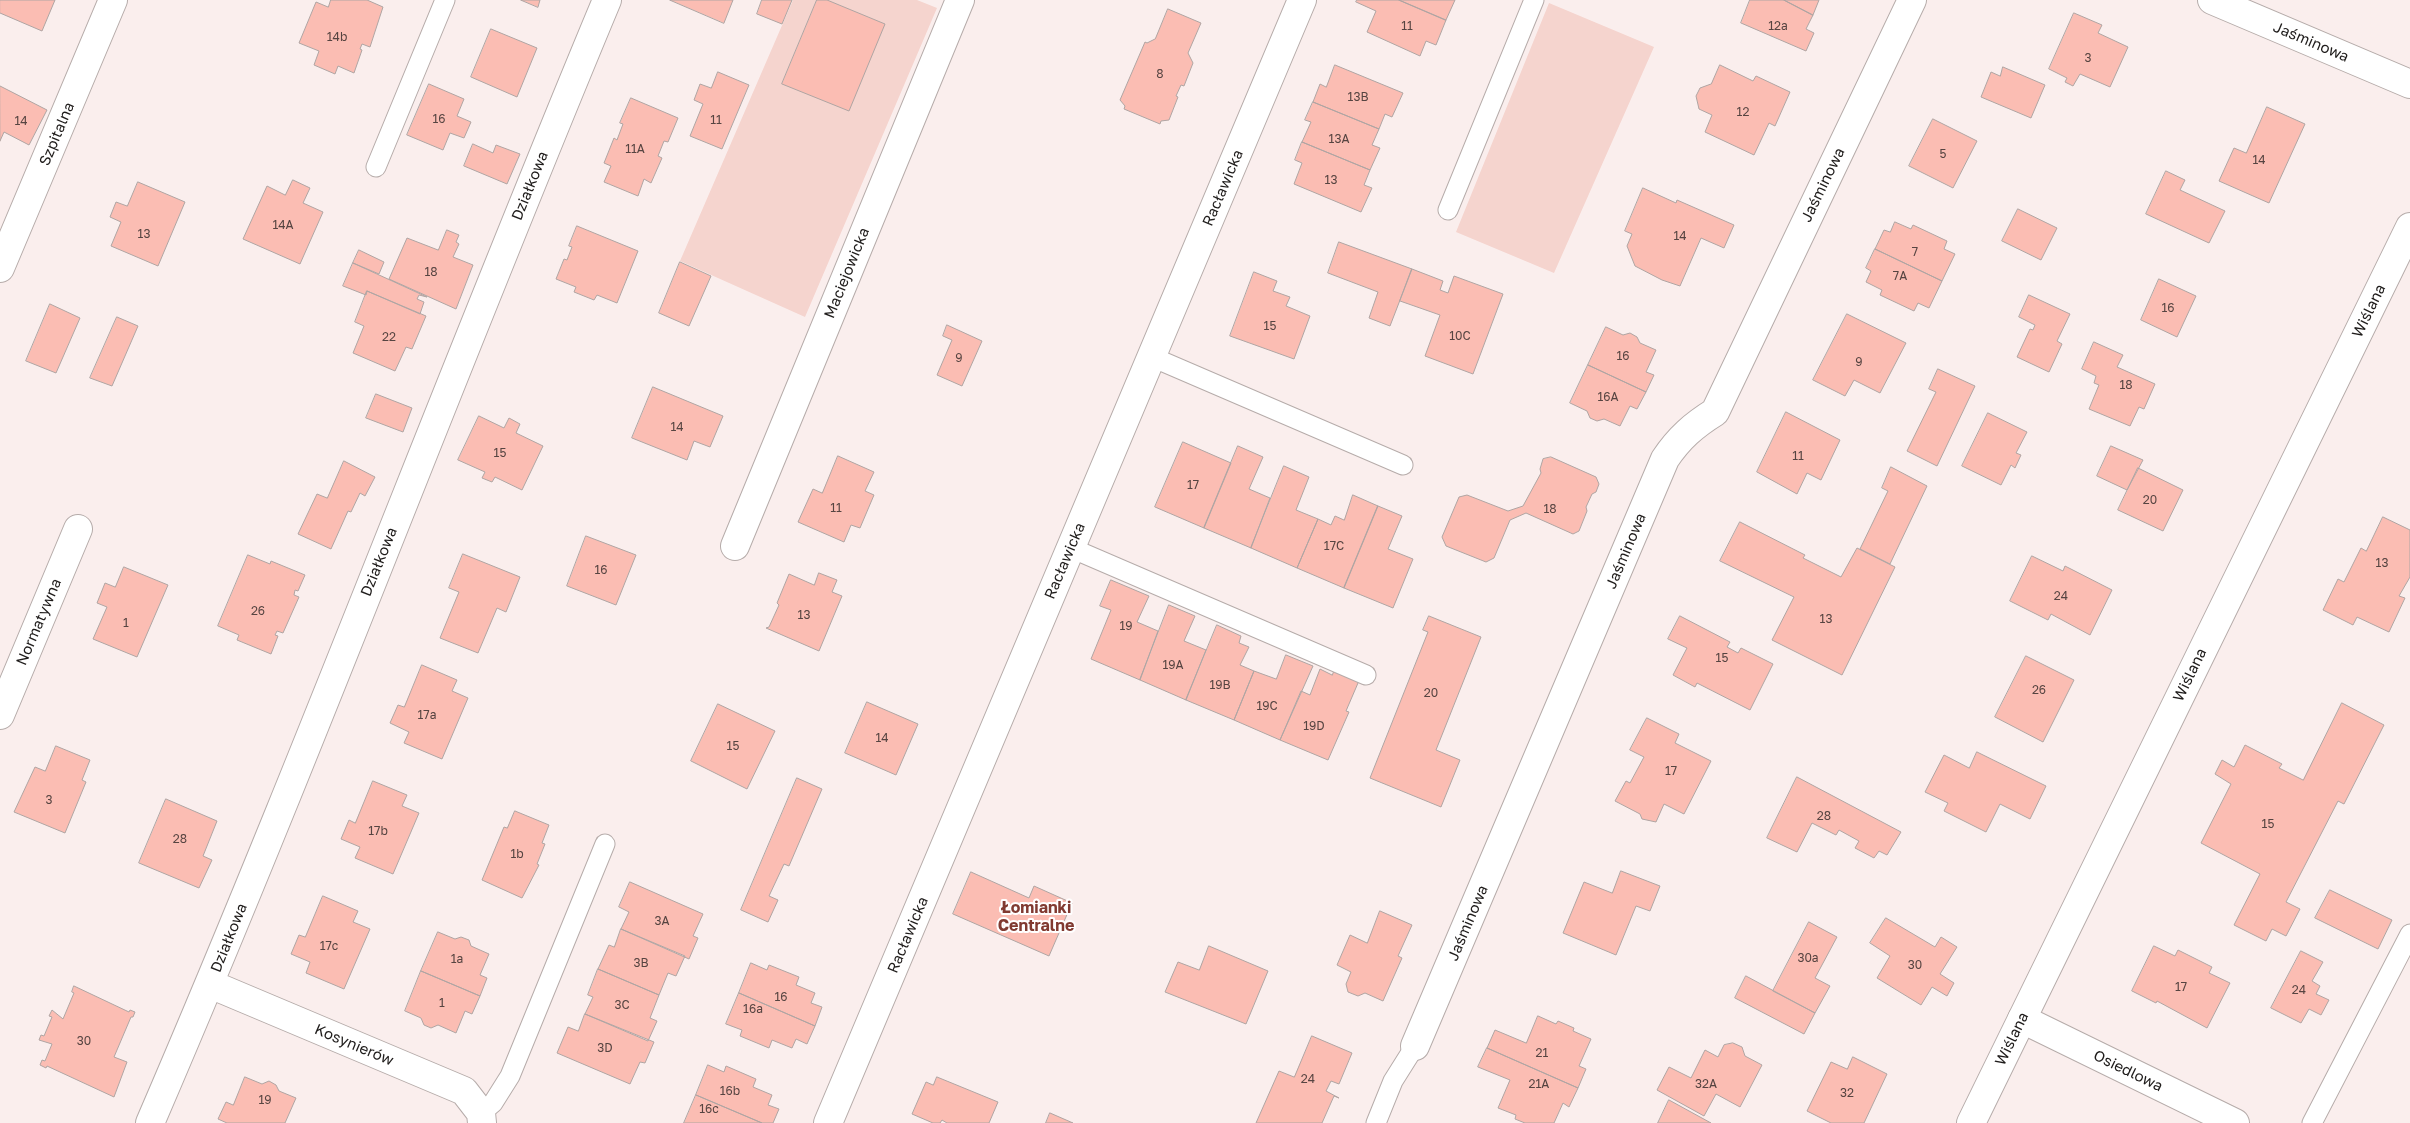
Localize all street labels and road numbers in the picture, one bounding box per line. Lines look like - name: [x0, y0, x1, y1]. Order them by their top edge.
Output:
- street label: Jaśminowa: [2270, 18, 2352, 66]
- street label: Szpitalna: [36, 99, 78, 169]
- street label: Jaśminowa: [1797, 145, 1849, 225]
- street label: Racławicka: [1199, 147, 1247, 229]
- street label: Działkowa: [508, 149, 552, 223]
- street label: Maciejowicka: [821, 225, 873, 321]
- street label: Wiślana: [2348, 281, 2390, 341]
- street label: Jaśminowa: [1602, 510, 1650, 592]
- street label: Racławicka: [1041, 520, 1089, 602]
- street label: Działkowa: [357, 525, 401, 599]
- street label: Normatywna: [13, 576, 65, 668]
- street label: Wiślana: [2169, 645, 2211, 705]
- street label: Jaśminowa: [1444, 882, 1492, 964]
- street label: Racławicka: [884, 894, 932, 976]
- street label: Działkowa: [207, 901, 251, 975]
- street label: Wiślana: [1991, 1009, 2033, 1069]
- street label: Kosynierów: [312, 1020, 396, 1070]
- street label: Osiedlowa: [2090, 1047, 2166, 1095]

